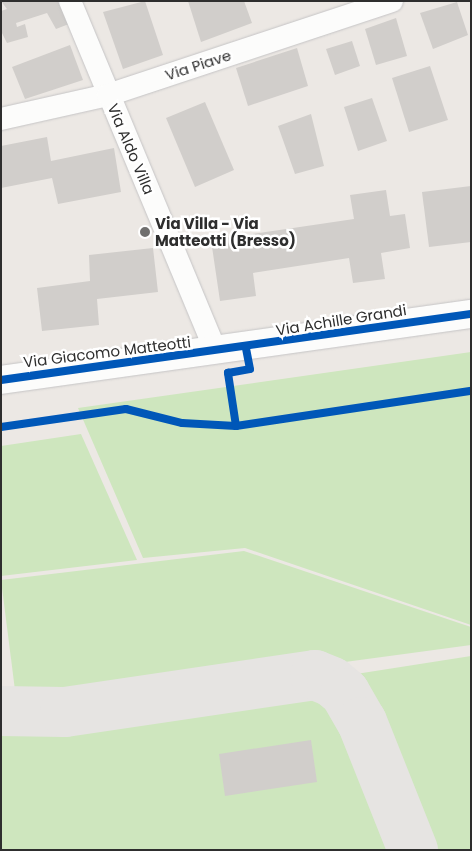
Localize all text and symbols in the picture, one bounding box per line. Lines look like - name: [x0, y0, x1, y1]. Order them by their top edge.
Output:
- street label: Via Piave: [163, 46, 233, 84]
- street label: Via Aldo Villa: [104, 101, 158, 197]
- place label: Via Villa - Via Matteotti (Bresso): [155, 214, 296, 249]
- marker: Via Villa - Via Matteotti (Bresso): [139, 226, 151, 238]
- street label: Via Achille Grandi: [274, 301, 408, 339]
- street label: Via Giacomo Matteotti: [22, 333, 192, 371]

